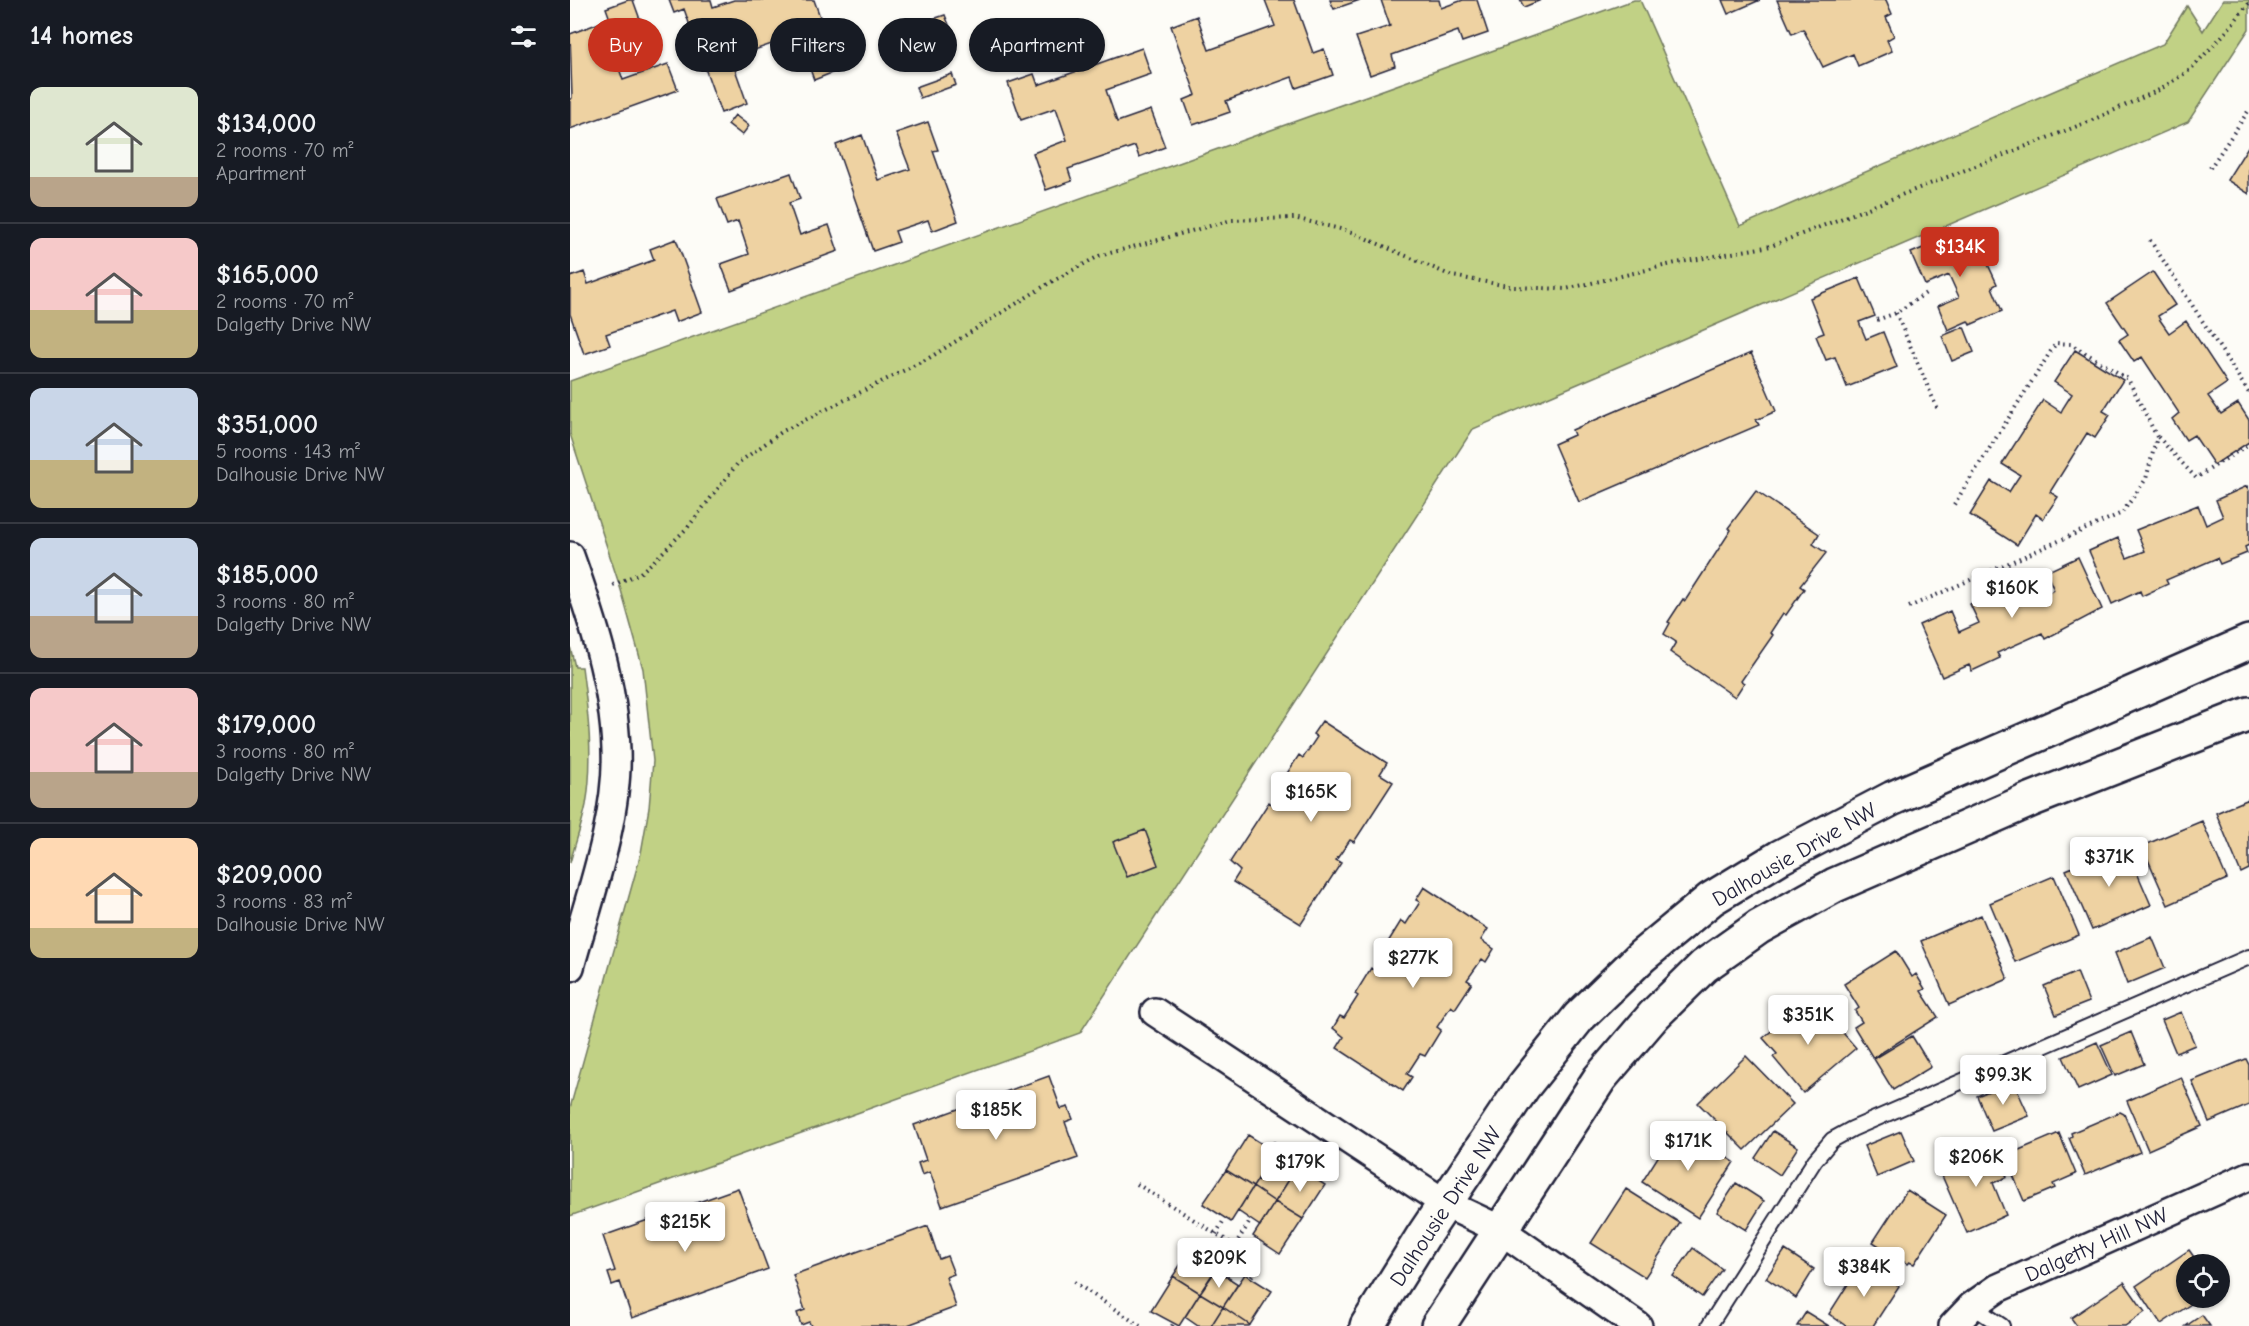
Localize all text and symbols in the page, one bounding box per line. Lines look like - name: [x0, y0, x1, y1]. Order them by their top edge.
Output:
- chip: Buy: [588, 18, 663, 72]
- chip: Rent: [675, 18, 758, 72]
- chip: Filters: [770, 18, 866, 72]
- chip: New: [878, 18, 957, 72]
- chip: Apartment: [969, 18, 1105, 72]
- icon: filters: [507, 20, 540, 53]
- text: 14 homes: [30, 21, 133, 51]
- text: $134,000: [216, 109, 316, 139]
- icon: home: [78, 111, 150, 183]
- text: 2 rooms · 70 m²: [216, 139, 353, 162]
- text: Apartment: [216, 162, 306, 185]
- pin: $134K: [1918, 227, 2002, 278]
- text: $134K: [1935, 235, 1985, 258]
- text: $165,000: [216, 260, 319, 290]
- icon: home: [78, 262, 150, 334]
- text: 2 rooms · 70 m²: [216, 290, 353, 313]
- text: Dalgetty Drive NW: [216, 313, 371, 336]
- text: $351,000: [216, 410, 318, 440]
- icon: home: [78, 412, 150, 484]
- text: 5 rooms · 143 m²: [216, 440, 360, 463]
- text: Dalhousie Drive NW: [216, 463, 385, 486]
- text: $185,000: [216, 560, 319, 590]
- icon: home: [78, 562, 150, 634]
- pin: $160K: [1970, 568, 2054, 619]
- text: $160K: [1985, 576, 2039, 599]
- text: 3 rooms · 80 m²: [216, 590, 354, 613]
- text: Dalgetty Drive NW: [216, 613, 371, 636]
- text: $179,000: [216, 710, 316, 740]
- icon: home: [78, 712, 150, 784]
- text: 3 rooms · 80 m²: [216, 740, 354, 763]
- text: Dalgetty Drive NW: [216, 763, 371, 786]
- pin: $165K: [1269, 772, 1353, 823]
- text: $165K: [1285, 780, 1337, 803]
- street label: Dalhousie Drive NW: [1708, 797, 1881, 912]
- pin: $371K: [2067, 837, 2151, 888]
- text: $371K: [2084, 845, 2134, 868]
- text: $209,000: [216, 860, 323, 890]
- icon: home: [78, 862, 150, 934]
- text: 3 rooms · 83 m²: [216, 890, 352, 913]
- text: Dalhousie Drive NW: [216, 913, 385, 936]
- pin: $277K: [1371, 938, 1455, 989]
- text: $277K: [1387, 946, 1439, 969]
- pin: $351K: [1766, 995, 1850, 1046]
- text: $351K: [1782, 1003, 1834, 1026]
- pin: $99.3K: [1954, 1055, 2052, 1106]
- text: $99.3K: [1974, 1063, 2032, 1086]
- pin: $185K: [954, 1090, 1038, 1141]
- text: $185K: [970, 1098, 1022, 1121]
- pin: $171K: [1646, 1121, 1730, 1172]
- street label: Dalhousie Drive NW: [1384, 1122, 1507, 1291]
- text: $171K: [1664, 1129, 1712, 1152]
- pin: $206K: [1934, 1137, 2018, 1188]
- pin: $179K: [1258, 1142, 1342, 1193]
- text: $206K: [1948, 1145, 2004, 1168]
- text: $179K: [1275, 1150, 1325, 1173]
- pin: $215K: [643, 1202, 727, 1253]
- street label: Dalgetty Hill NW: [2021, 1202, 2172, 1288]
- text: $215K: [659, 1210, 711, 1233]
- pin: $209K: [1177, 1238, 1261, 1289]
- text: $209K: [1191, 1246, 1247, 1269]
- pin: $384K: [1822, 1247, 1906, 1298]
- map controls: [2176, 1254, 2230, 1308]
- button: locate: [2176, 1254, 2230, 1308]
- text: $384K: [1838, 1255, 1890, 1278]

